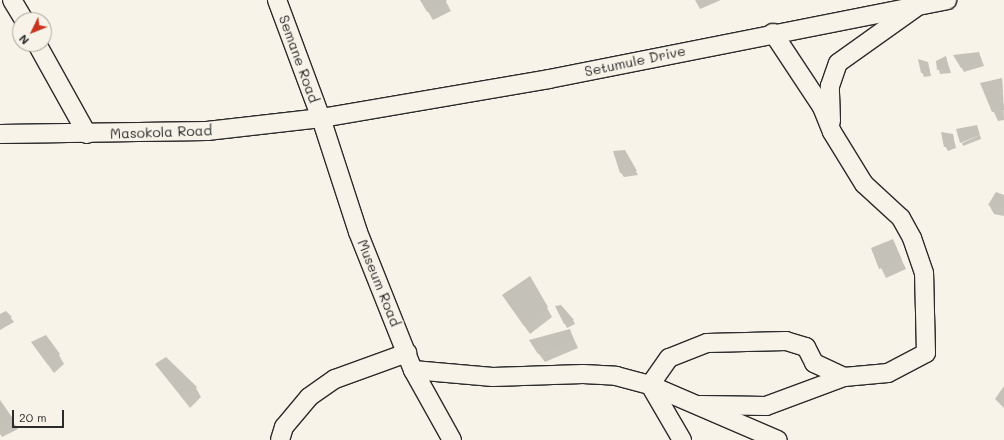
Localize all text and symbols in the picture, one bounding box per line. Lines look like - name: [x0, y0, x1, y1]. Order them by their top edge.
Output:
- north arrow: [12, 12, 52, 52]
- street label: Semane Road: [275, 13, 323, 105]
- text: N: [15, 32, 32, 48]
- street label: Setumule Drive: [583, 42, 687, 80]
- street label: Masokola Road: [110, 122, 212, 142]
- street label: Museum Road: [354, 237, 404, 329]
- scale bar: [14, 402, 66, 428]
- text: 20 m: [19, 409, 47, 425]

